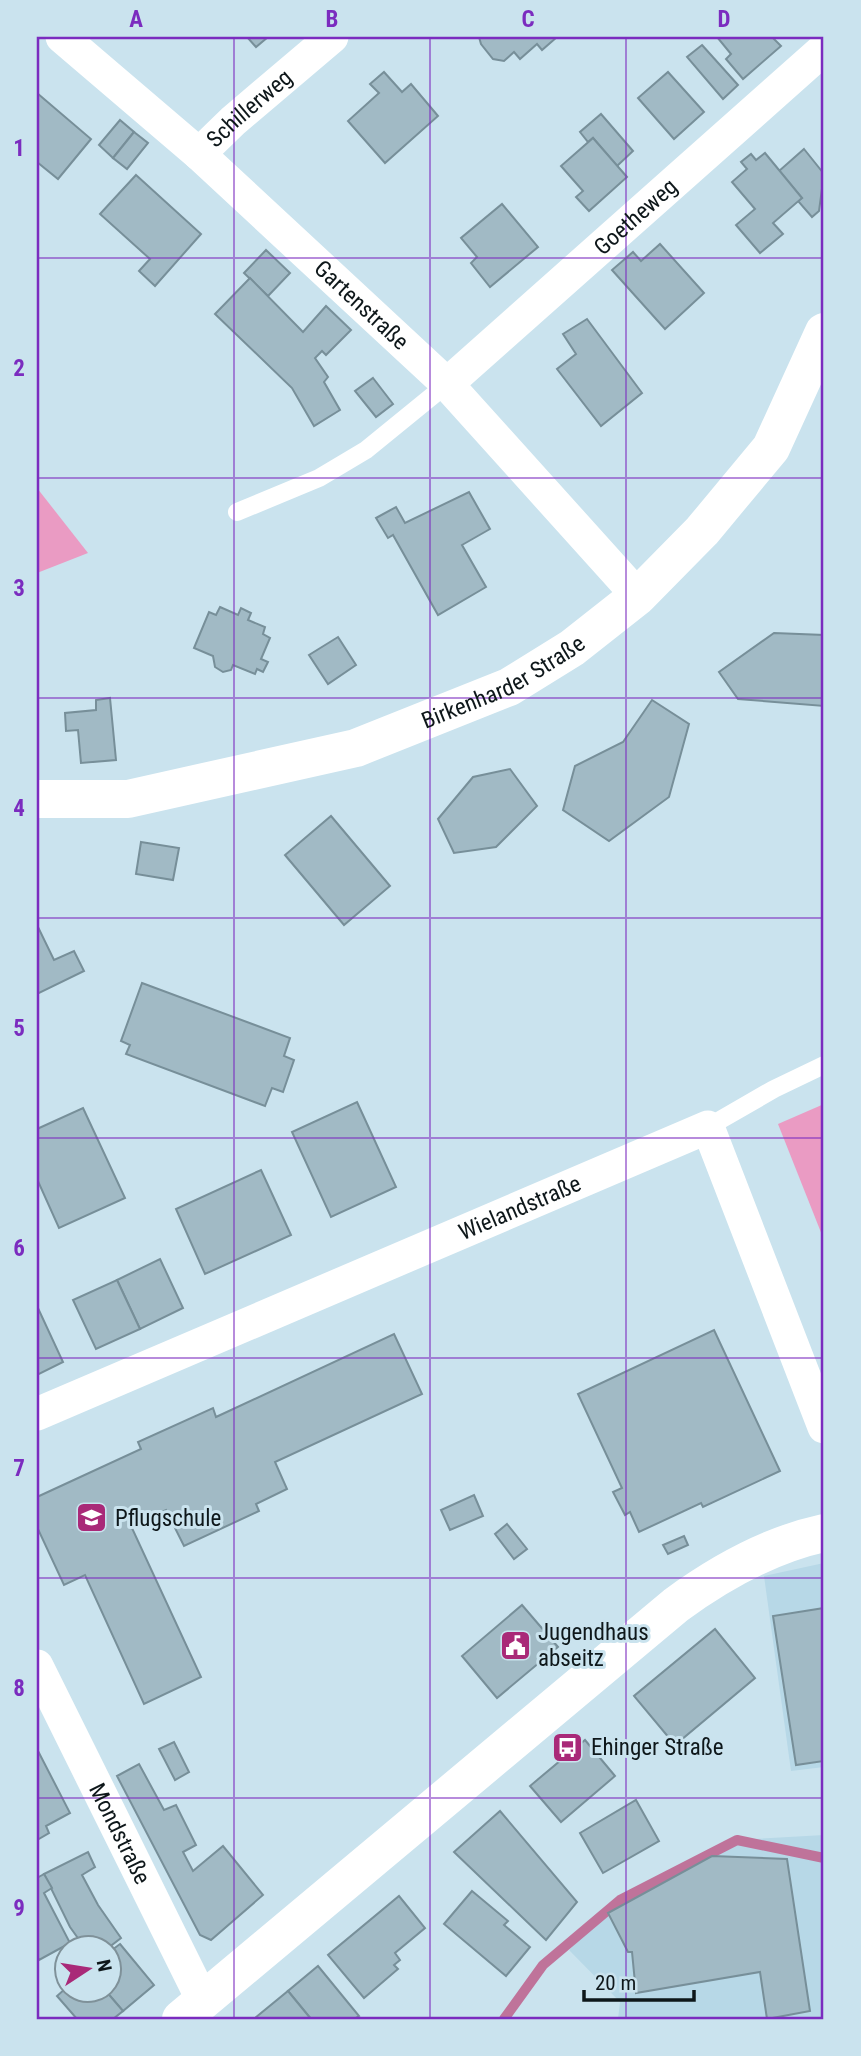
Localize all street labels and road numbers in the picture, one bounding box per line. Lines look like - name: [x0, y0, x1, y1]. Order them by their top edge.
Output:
- street label: Schillerweg: [201, 64, 297, 153]
- street label: Goetheweg: [588, 173, 682, 260]
- street label: Gartenstraße: [309, 255, 414, 355]
- street label: Birkenharder Straße: [418, 630, 590, 734]
- street label: Wielandstraße: [455, 1170, 585, 1246]
- street label: Mondstraße: [84, 1779, 156, 1888]

